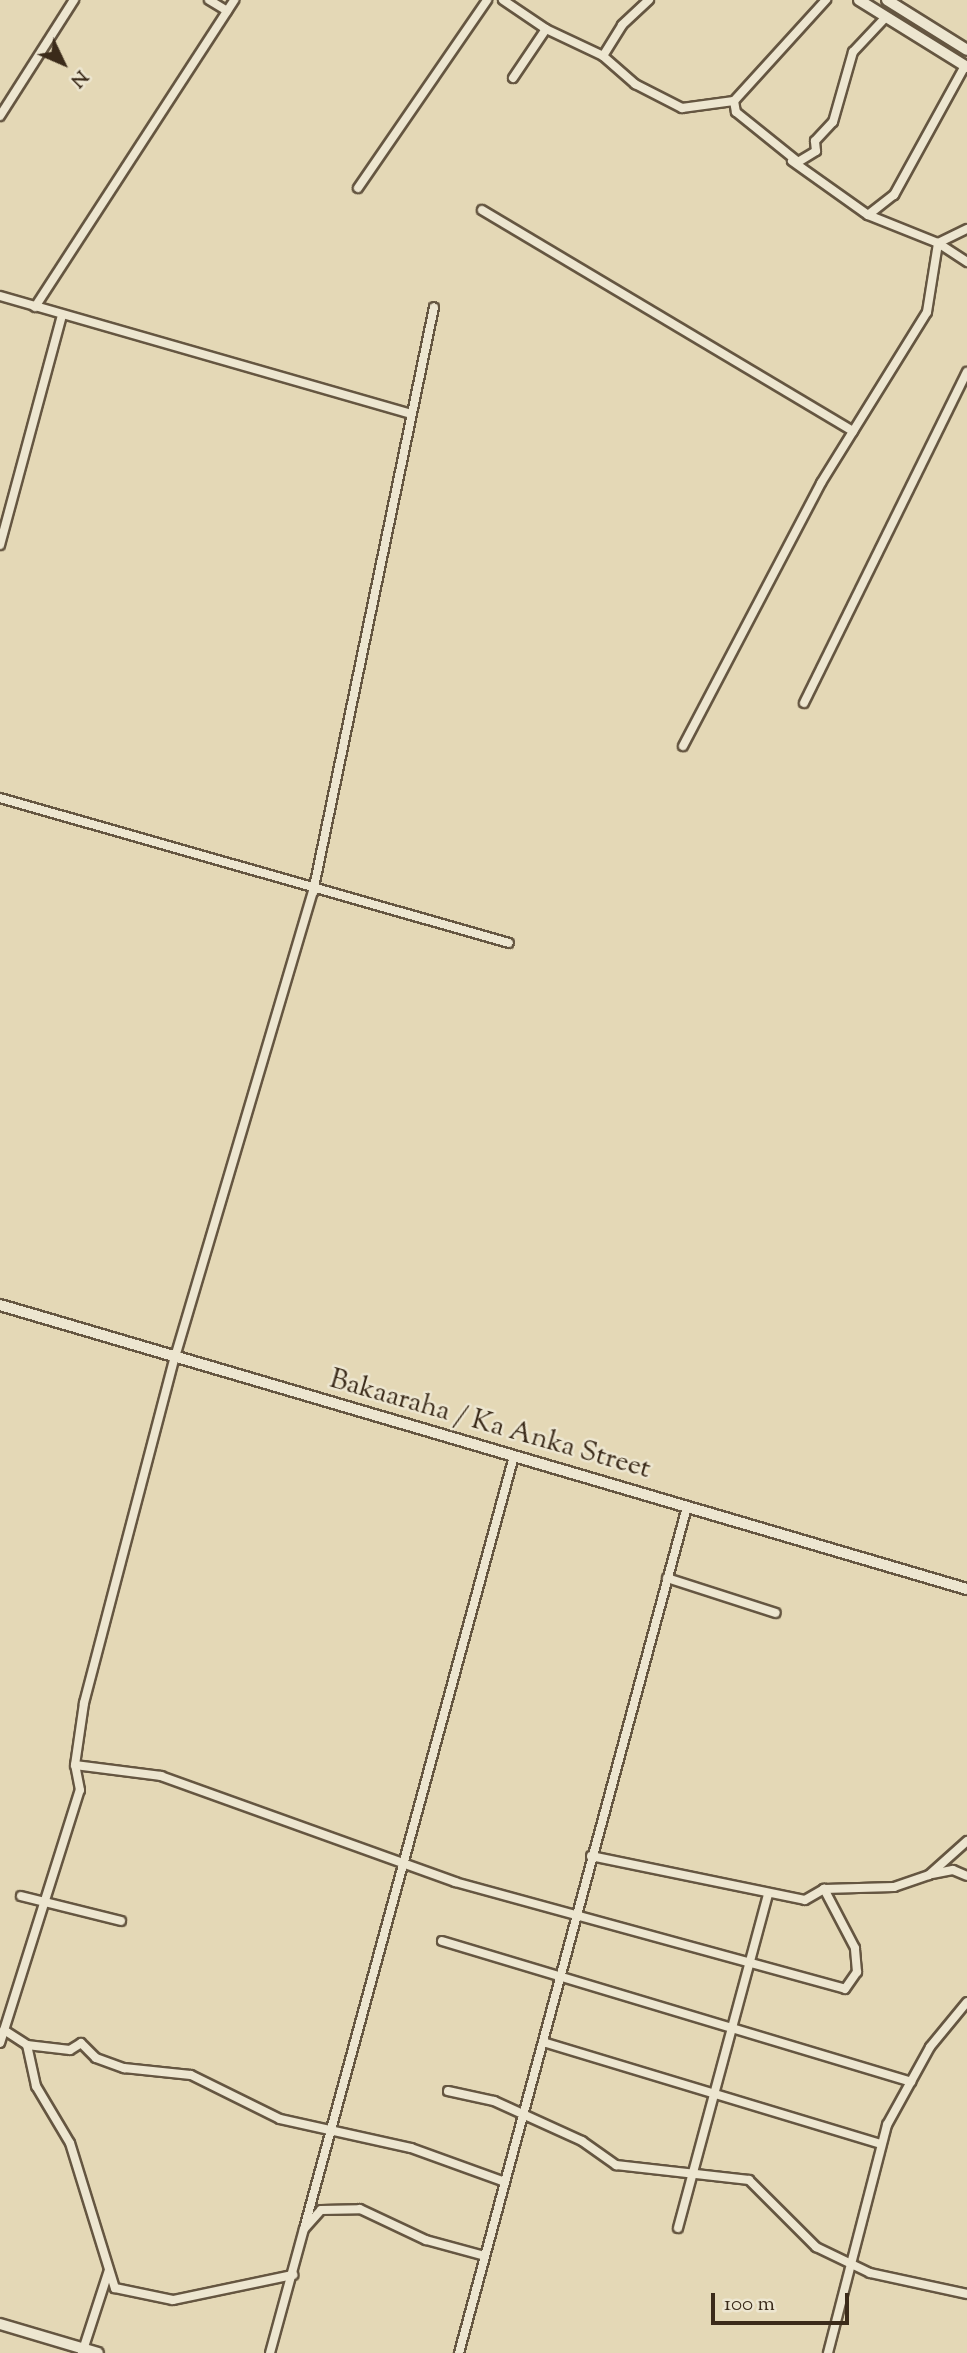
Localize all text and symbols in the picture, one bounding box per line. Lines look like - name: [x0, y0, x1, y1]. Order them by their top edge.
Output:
- north arrow: [28, 28, 98, 98]
- text: N: [63, 63, 93, 93]
- street label: Bakaaraha / Ka Anka Street: [326, 1363, 654, 1487]
- scale bar: [715, 2280, 853, 2324]
- text: 100 m: [724, 2290, 775, 2320]

